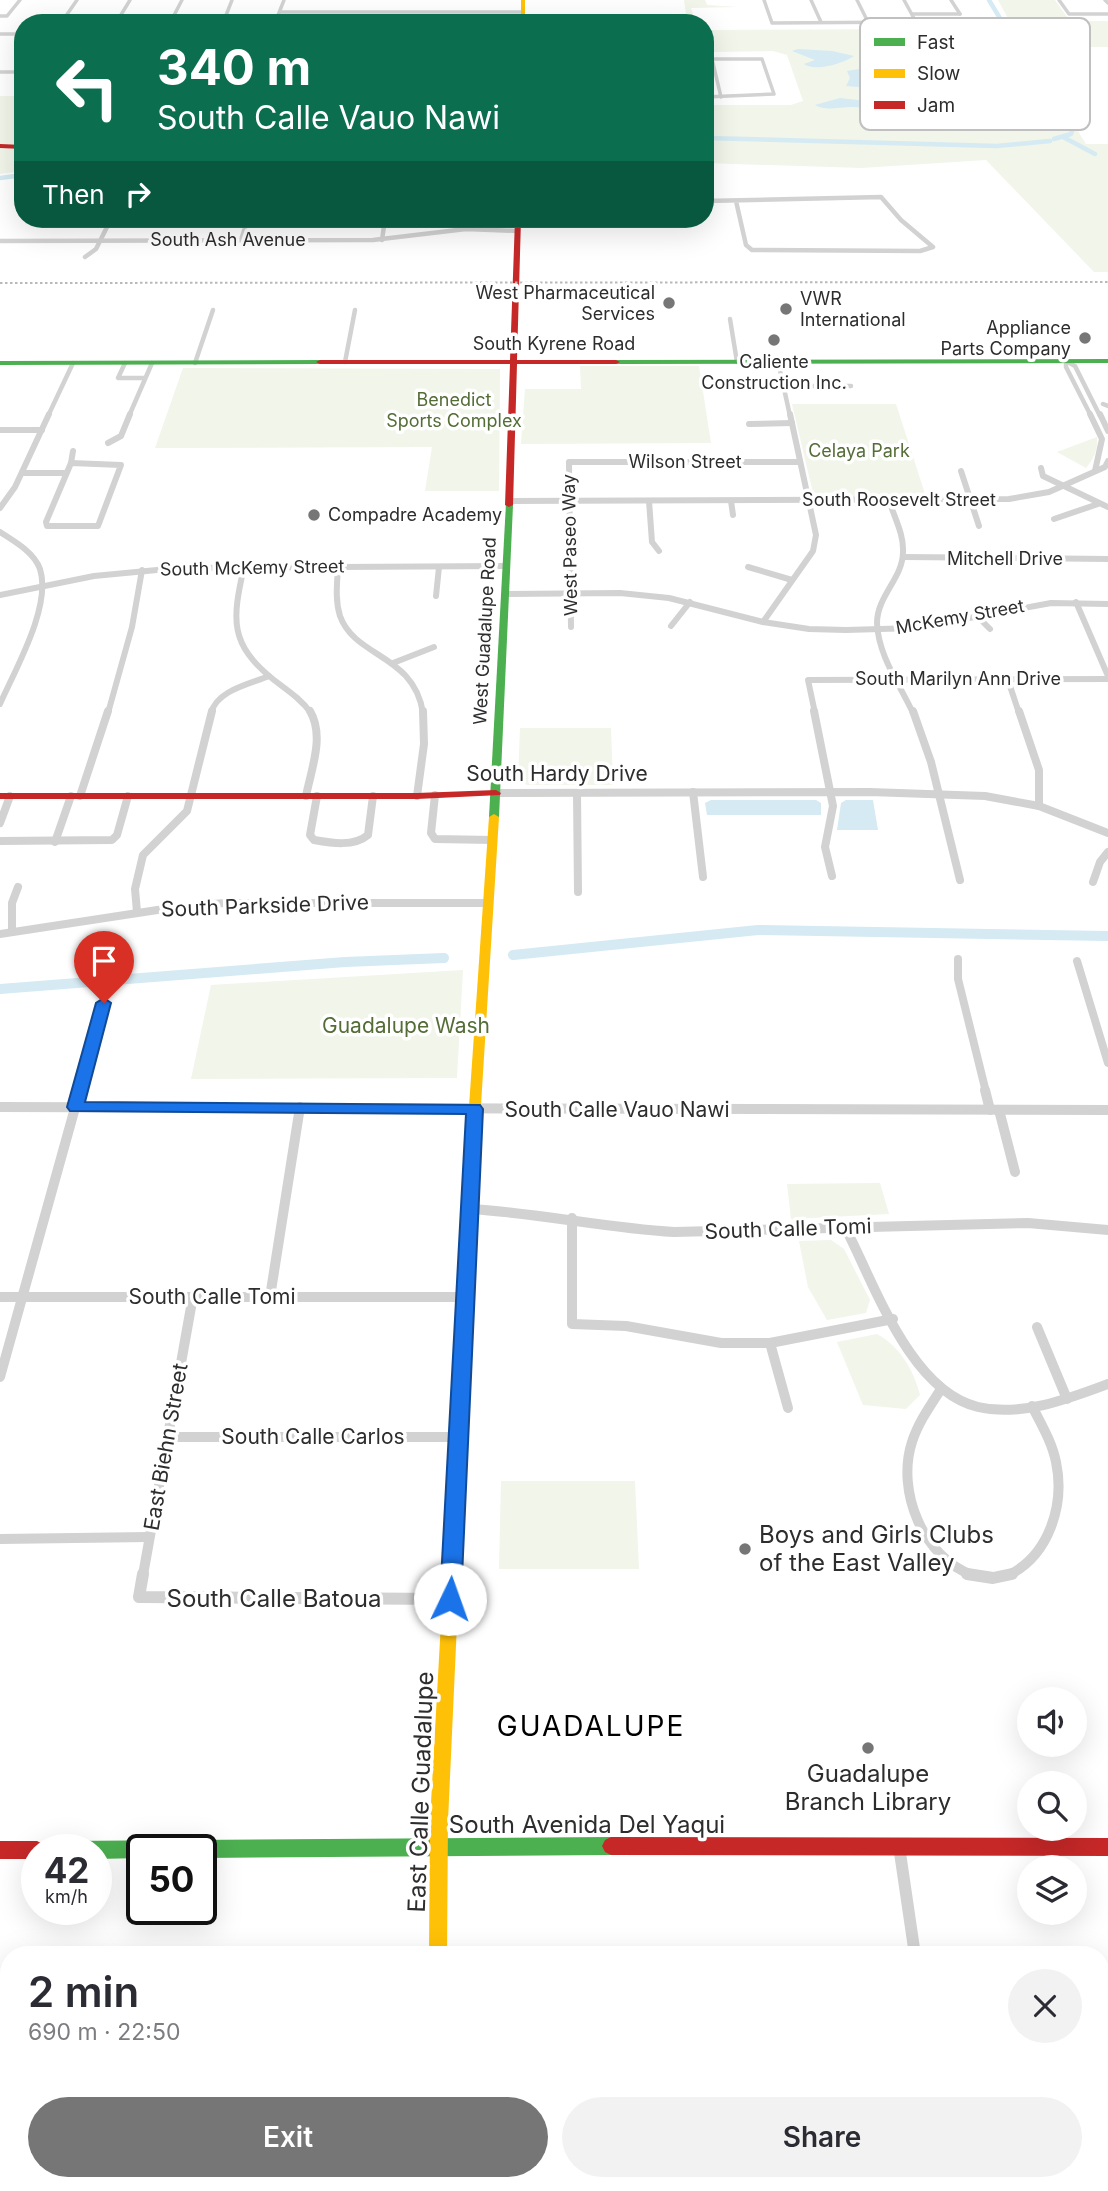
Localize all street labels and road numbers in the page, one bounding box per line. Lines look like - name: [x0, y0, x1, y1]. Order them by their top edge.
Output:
- street label: South Ash Avenue: [150, 229, 306, 250]
- street label: South Kyrene Road: [473, 333, 635, 354]
- street label: Wilson Street: [628, 451, 742, 472]
- street label: West Paseo Way: [558, 474, 581, 616]
- street label: South Roosevelt Street: [802, 489, 996, 510]
- street label: West Guadalupe Road: [469, 537, 500, 725]
- street label: Mitchell Drive: [947, 548, 1063, 569]
- street label: South McKemy Street: [160, 555, 345, 580]
- street label: McKemy Street: [894, 595, 1026, 638]
- street label: South Marilyn Ann Drive: [855, 668, 1061, 689]
- street label: South Hardy Drive: [466, 761, 648, 786]
- street label: South Parkside Drive: [161, 889, 369, 922]
- street label: South Calle Vauo Nawi: [504, 1097, 730, 1122]
- street label: South Calle Tomi: [704, 1213, 872, 1244]
- street label: South Calle Tomi: [128, 1284, 296, 1309]
- street label: East Biehn Street: [138, 1361, 193, 1532]
- street label: South Calle Carlos: [221, 1424, 405, 1449]
- street label: South Calle Batoua: [166, 1584, 382, 1613]
- street label: East Calle Guadalupe: [402, 1671, 439, 1913]
- street label: South Avenida Del Yaqui: [449, 1810, 725, 1839]

